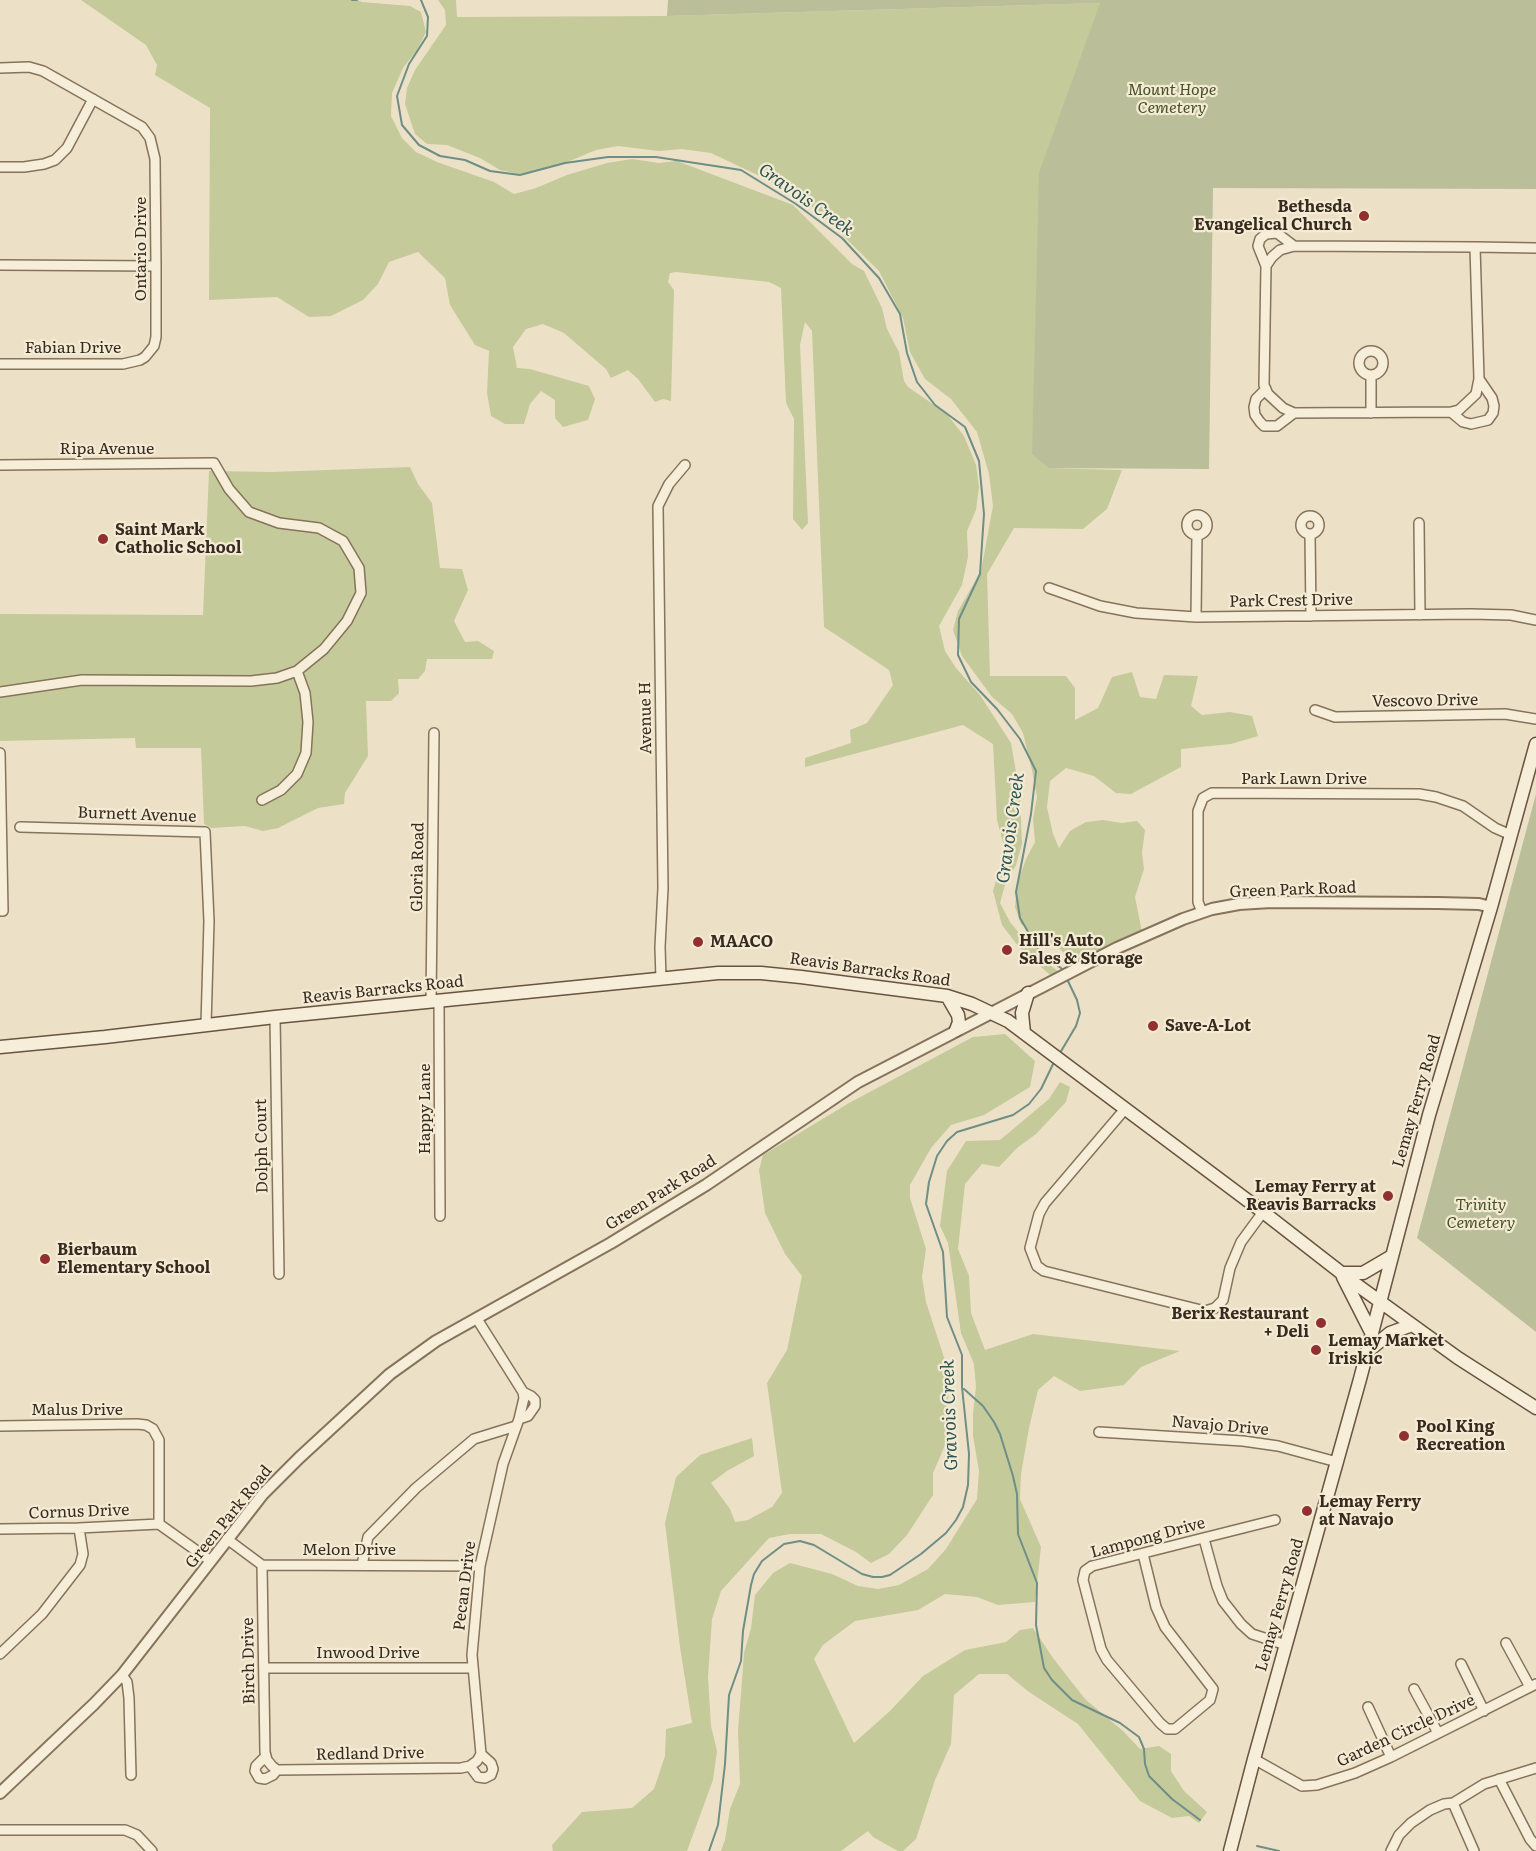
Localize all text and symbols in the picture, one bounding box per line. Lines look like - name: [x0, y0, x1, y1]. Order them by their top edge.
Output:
- park label: Mount Hope Cemetery: [1128, 80, 1216, 118]
- water label: Gravois Creek: [754, 159, 858, 241]
- street label: Ontario Drive: [131, 197, 151, 301]
- place label: Bethesda Evangelical Church: [1194, 197, 1352, 235]
- marker: Bethesda Evangelical Church: [1357, 209, 1371, 223]
- street label: Fabian Drive: [25, 338, 121, 358]
- street label: Ripa Avenue: [60, 439, 154, 459]
- place label: Saint Mark Catholic School: [115, 520, 241, 558]
- marker: Saint Mark Catholic School: [96, 532, 110, 546]
- street label: Park Crest Drive: [1229, 590, 1353, 612]
- street label: Avenue H: [636, 681, 656, 755]
- street label: Vescovo Drive: [1372, 690, 1478, 712]
- street label: Park Lawn Drive: [1241, 769, 1367, 789]
- water label: Gravois Creek: [993, 771, 1029, 885]
- street label: Burnett Avenue: [77, 803, 197, 827]
- street label: Gloria Road: [408, 822, 428, 912]
- street label: Green Park Road: [1229, 878, 1357, 902]
- place label: Hill's Auto Sales & Storage: [1019, 931, 1143, 969]
- place label: MAACO: [710, 932, 773, 952]
- marker: MAACO: [691, 935, 705, 949]
- marker: Hill's Auto Sales & Storage: [1000, 943, 1014, 957]
- street label: Reavis Barracks Road: [788, 949, 952, 991]
- street label: Reavis Barracks Road: [301, 972, 465, 1008]
- place label: Save-A-Lot: [1165, 1016, 1251, 1036]
- marker: Save-A-Lot: [1146, 1019, 1160, 1033]
- street label: Lemay Ferry Road: [1389, 1032, 1445, 1170]
- street label: Happy Lane: [415, 1063, 435, 1155]
- street label: Dolph Court: [252, 1098, 272, 1194]
- street label: Green Park Road: [602, 1151, 720, 1235]
- place label: Lemay Ferry at Reavis Barracks: [1246, 1177, 1376, 1215]
- marker: Lemay Ferry at Reavis Barracks: [1381, 1189, 1395, 1203]
- park label: Trinity Cemetery: [1447, 1195, 1515, 1233]
- place label: Bierbaum Elementary School: [57, 1240, 210, 1278]
- marker: Bierbaum Elementary School: [38, 1252, 52, 1266]
- place label: Berix Restaurant + Deli: [1171, 1304, 1309, 1342]
- marker: Berix Restaurant + Deli: [1314, 1316, 1328, 1330]
- place label: Lemay Market Iriskic: [1328, 1331, 1444, 1369]
- marker: Lemay Market Iriskic: [1309, 1343, 1323, 1357]
- water label: Gravois Creek: [937, 1359, 963, 1471]
- street label: Malus Drive: [31, 1400, 123, 1420]
- street label: Navajo Drive: [1170, 1412, 1270, 1440]
- place label: Pool King Recreation: [1416, 1417, 1505, 1455]
- marker: Pool King Recreation: [1397, 1429, 1411, 1443]
- street label: Green Park Road: [182, 1462, 276, 1572]
- place label: Lemay Ferry at Navajo: [1319, 1492, 1421, 1530]
- street label: Cornus Drive: [28, 1501, 130, 1523]
- marker: Lemay Ferry at Navajo: [1300, 1504, 1314, 1518]
- street label: Lampong Drive: [1089, 1513, 1207, 1563]
- street label: Lemay Ferry Road: [1252, 1536, 1308, 1674]
- street label: Melon Drive: [302, 1540, 396, 1560]
- street label: Pecan Drive: [450, 1540, 480, 1632]
- street label: Birch Drive: [239, 1617, 259, 1705]
- street label: Inwood Drive: [316, 1643, 420, 1663]
- street label: Garden Circle Drive: [1334, 1691, 1478, 1771]
- street label: Redland Drive: [316, 1743, 424, 1765]

